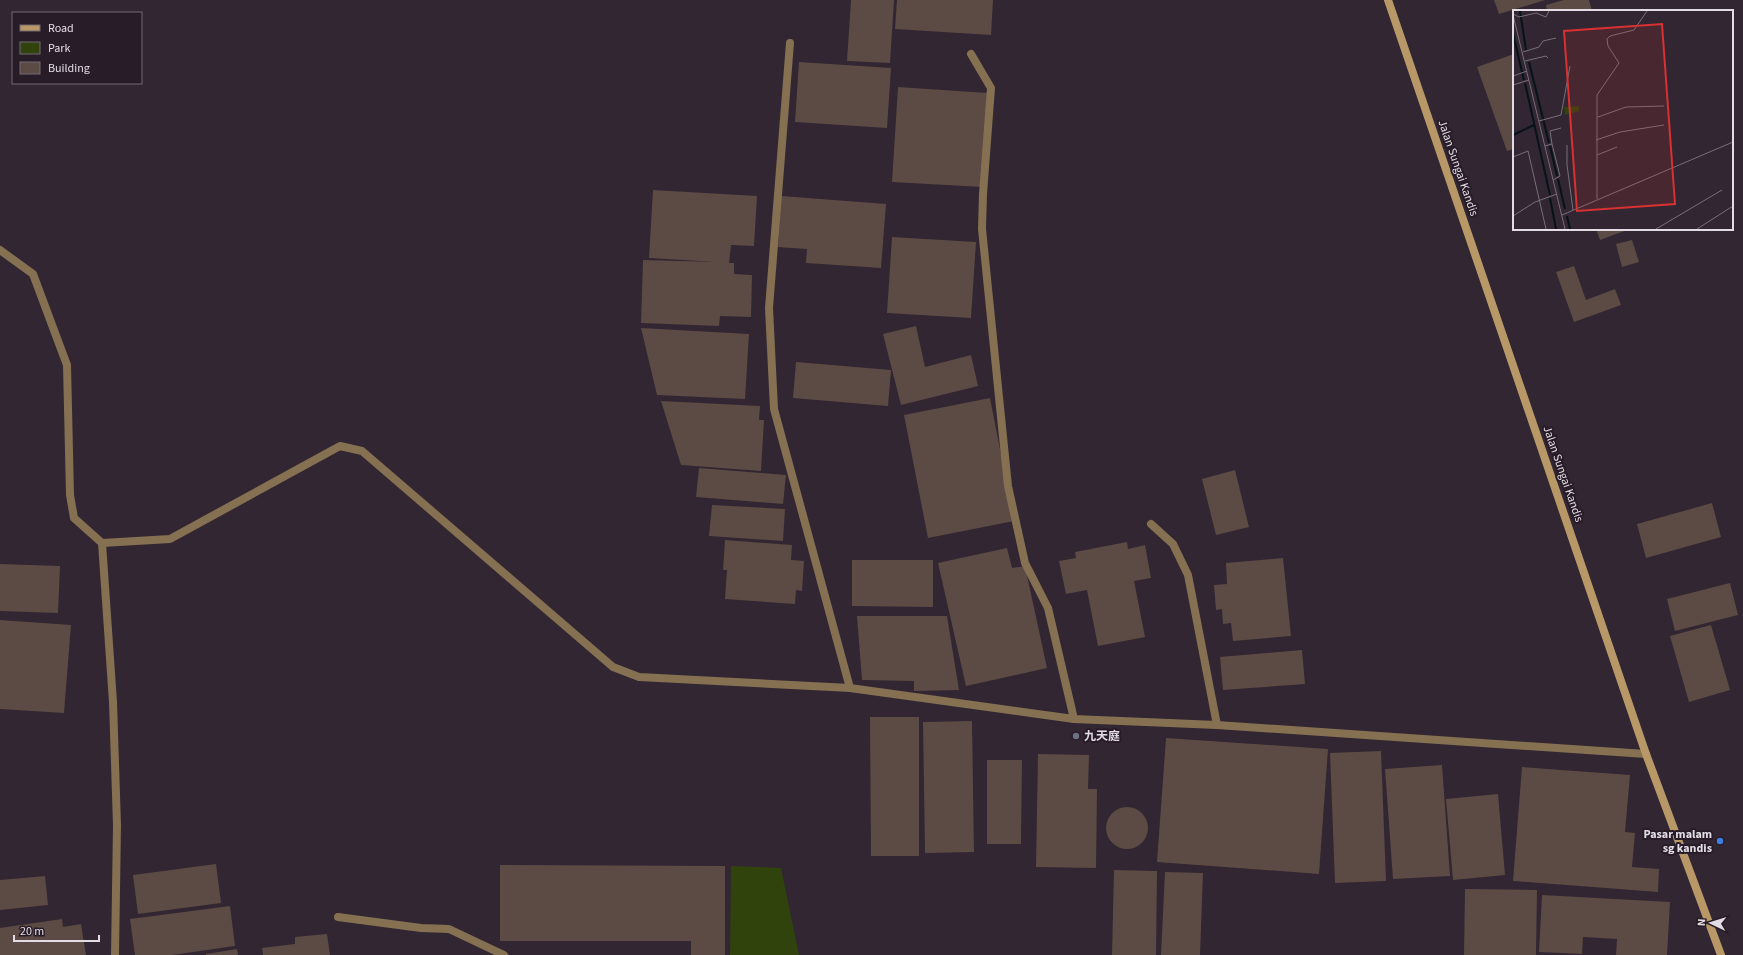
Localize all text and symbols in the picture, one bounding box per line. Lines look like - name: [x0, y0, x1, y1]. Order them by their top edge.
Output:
- inset map: [1513, 10, 1733, 230]
- legend: [12, 12, 142, 84]
- text: Road: [48, 20, 74, 37]
- text: Park: [48, 40, 70, 57]
- text: Building: [48, 60, 90, 77]
- street label: Jalan Sungai Kandis: [1434, 118, 1482, 218]
- street label: Jalan Sungai Kandis: [1539, 424, 1587, 524]
- place label: 九天庭: [1084, 728, 1120, 745]
- marker: 九天庭: [1071, 731, 1081, 741]
- place label: Pasar malam sg kandis: [1643, 826, 1712, 857]
- marker: Pasar malam sg kandis: [1715, 836, 1725, 846]
- north arrow: [1691, 903, 1731, 943]
- scale bar: [14, 917, 99, 943]
- text: N: [1694, 918, 1709, 927]
- text: 20 m: [20, 923, 44, 940]

